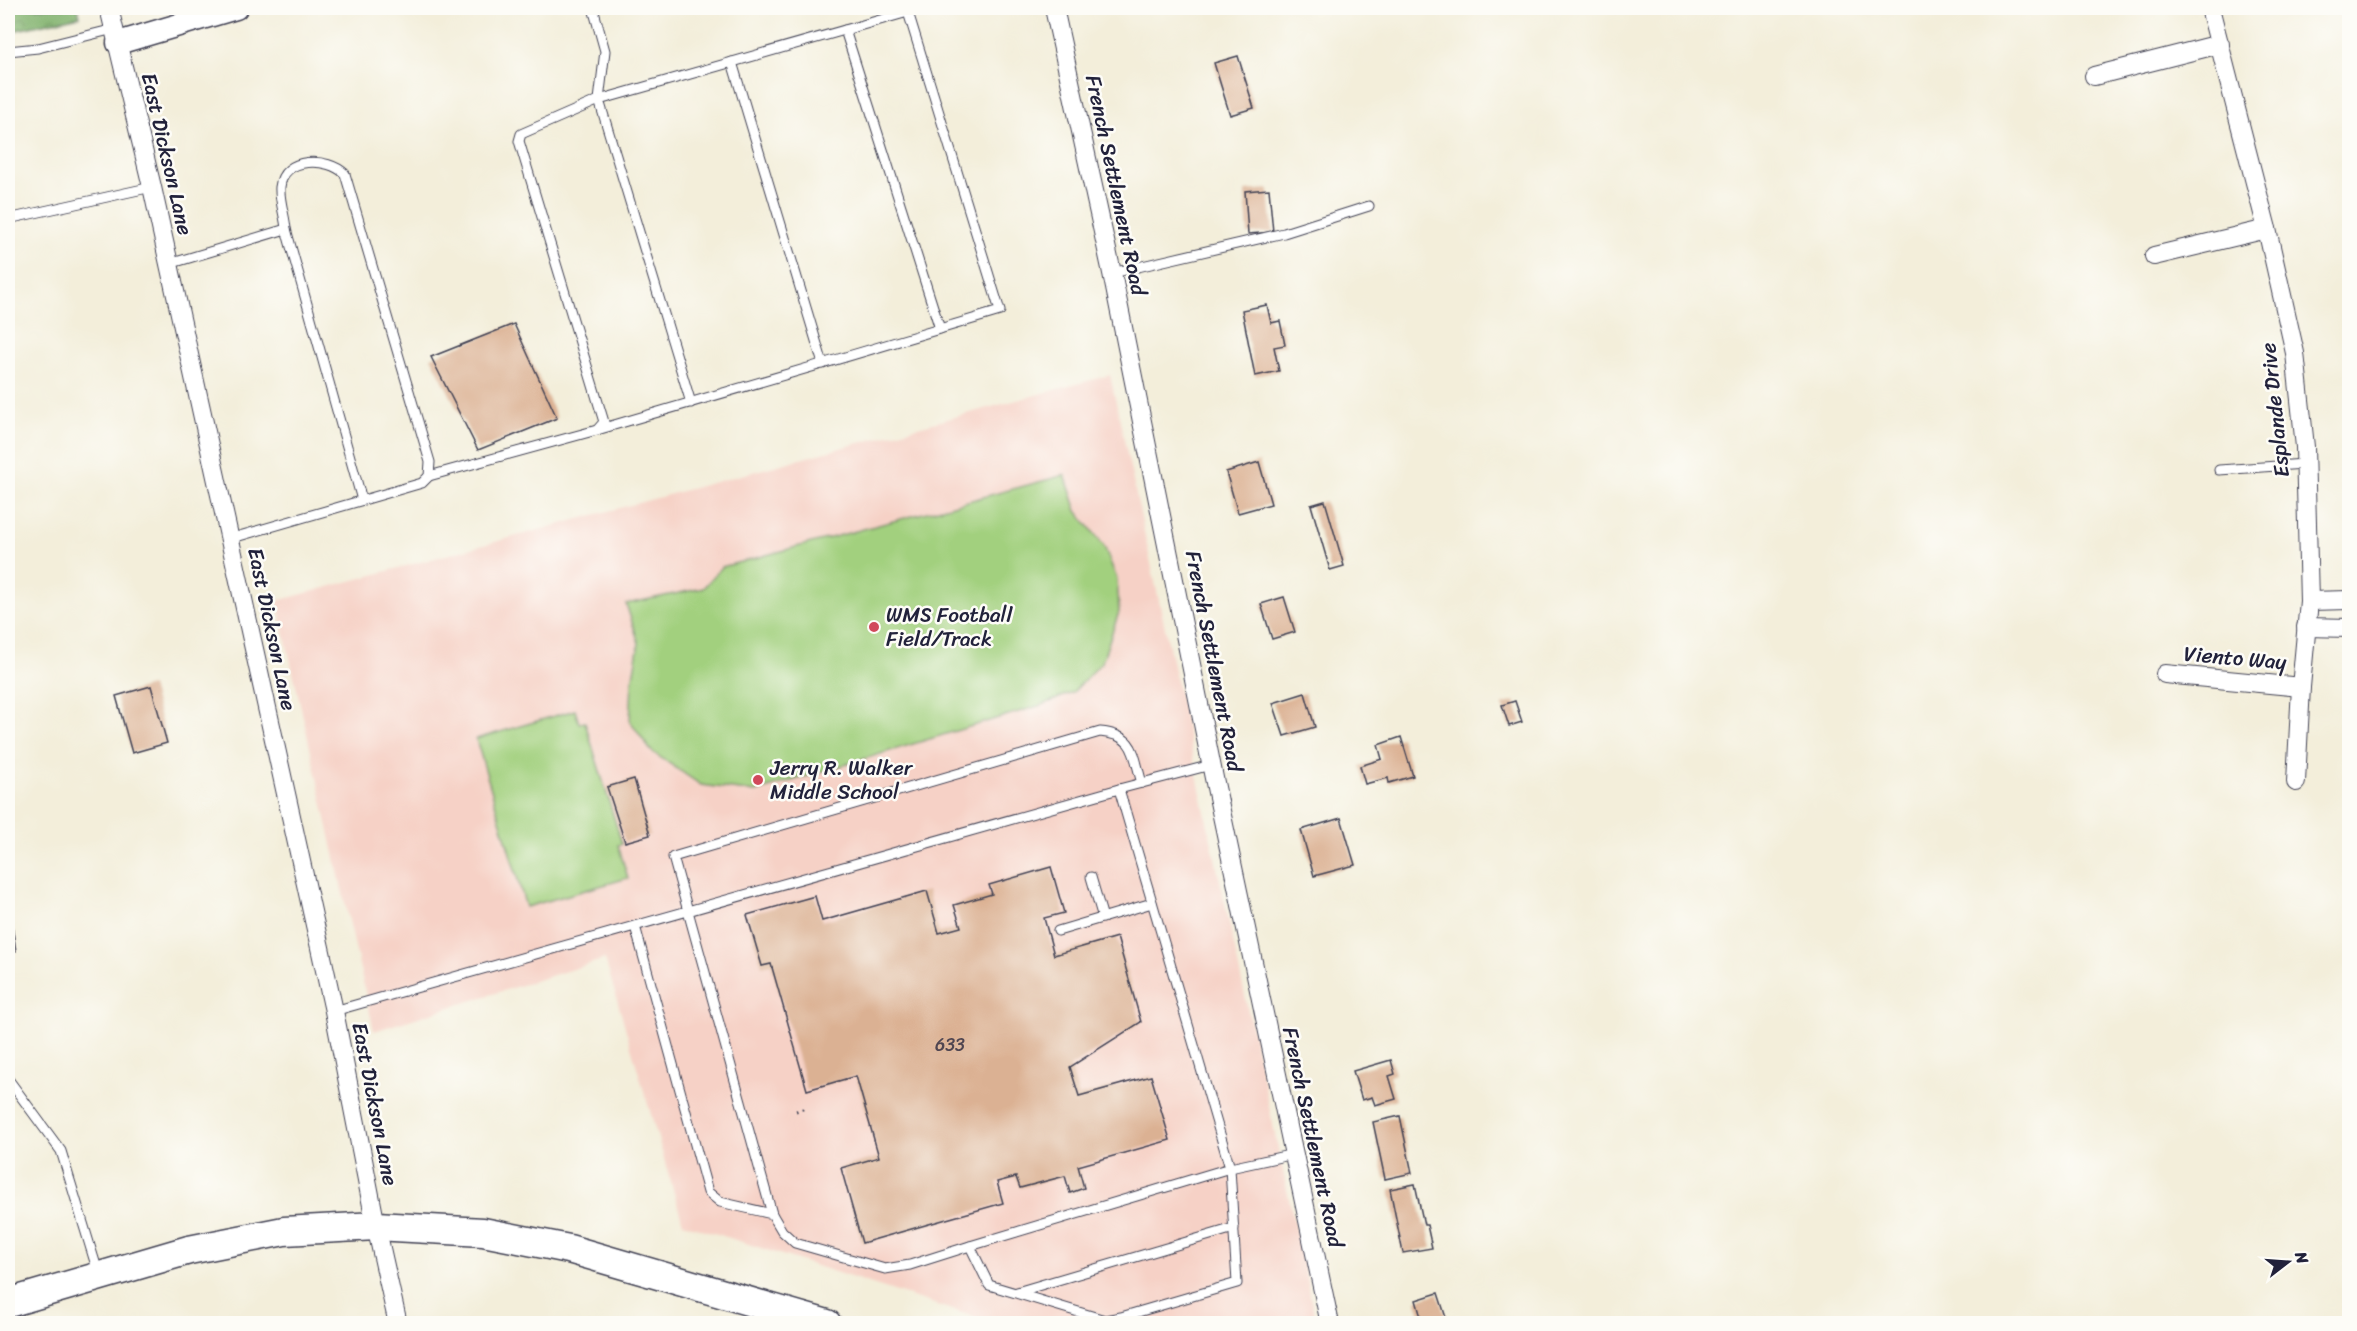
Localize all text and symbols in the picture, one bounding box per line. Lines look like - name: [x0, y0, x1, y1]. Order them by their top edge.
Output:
- street label: East Dickson Lane: [130, 69, 204, 239]
- street label: French Settlement Road: [1074, 71, 1158, 301]
- street label: Esplande Drive: [2249, 341, 2301, 479]
- street label: East Dickson Lane: [236, 544, 308, 714]
- street label: French Settlement Road: [1174, 547, 1254, 777]
- place label: WMS Football Field/Track: [886, 596, 1014, 658]
- marker: WMS Football Field/Track: [867, 620, 881, 634]
- street label: Viento Way: [2182, 635, 2288, 681]
- place label: Jerry R. Walker Middle School: [769, 749, 914, 811]
- marker: Jerry R. Walker Middle School: [751, 773, 765, 787]
- street label: East Dickson Lane: [341, 1019, 410, 1189]
- street label: French Settlement Road: [1271, 1023, 1355, 1253]
- house number: 633: [935, 1029, 965, 1061]
- north arrow: [2258, 1232, 2318, 1292]
- text: N: [2286, 1247, 2318, 1268]

